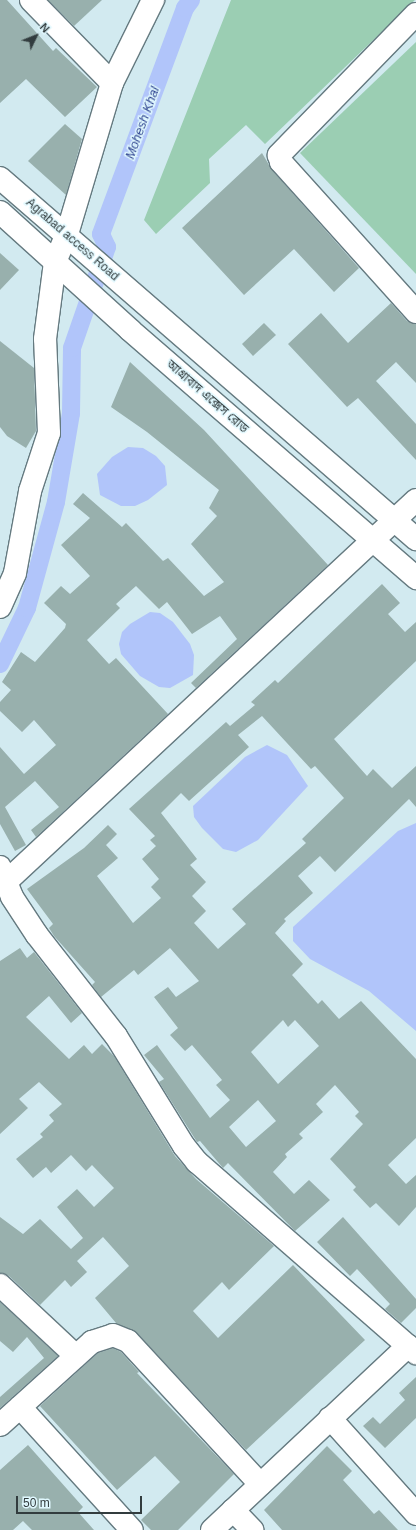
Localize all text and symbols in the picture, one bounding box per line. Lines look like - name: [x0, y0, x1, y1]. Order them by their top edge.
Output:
- north arrow: [16, 16, 56, 56]
- text: N: [38, 21, 52, 35]
- water label: Mohesh Khal: [123, 85, 163, 161]
- street label: Agrabad access Road: [23, 196, 121, 284]
- street label: আগ্রাবাদ এক্সেস রোড: [163, 358, 251, 436]
- scale bar: [18, 1488, 144, 1514]
- text: 50 m: [23, 1496, 50, 1510]

